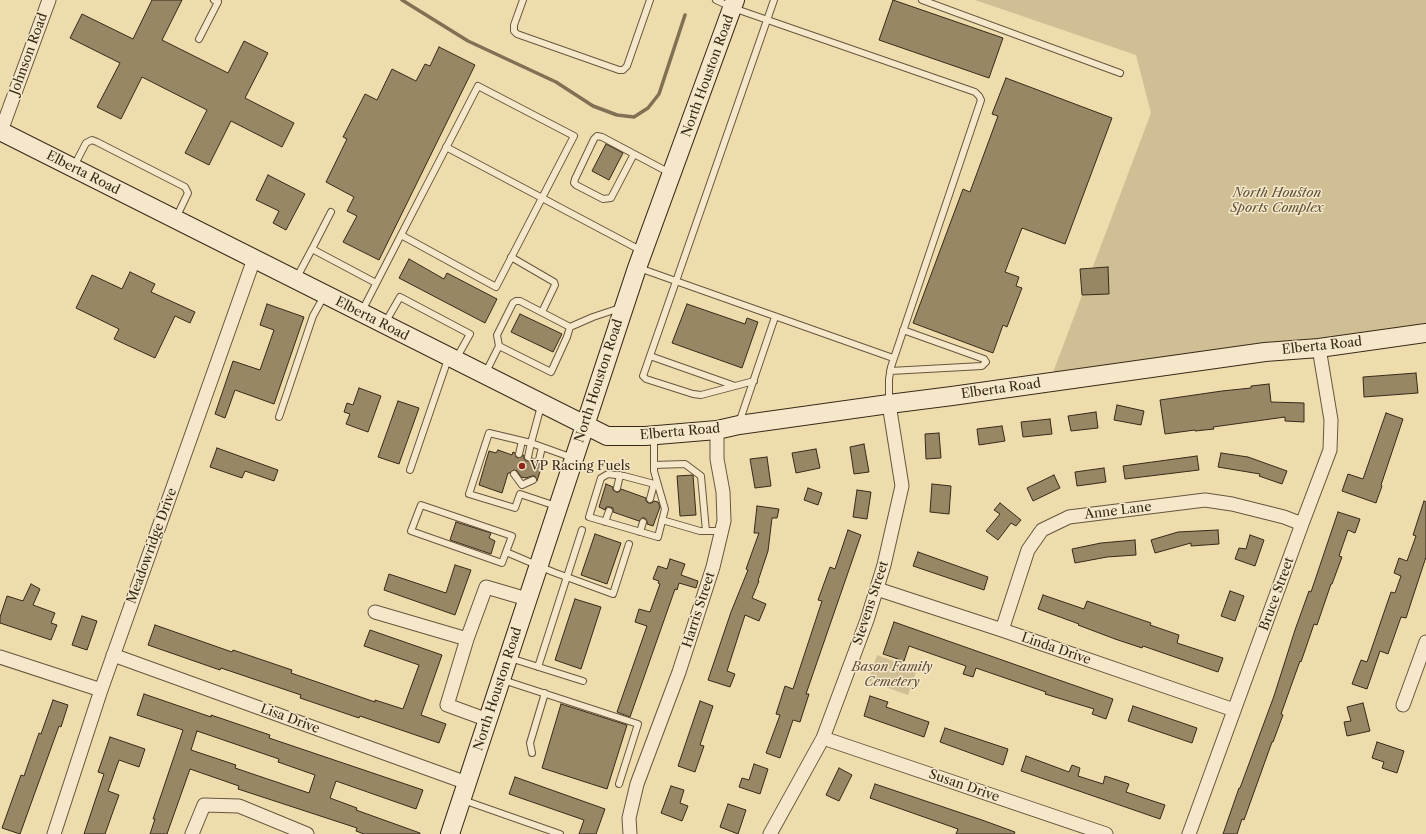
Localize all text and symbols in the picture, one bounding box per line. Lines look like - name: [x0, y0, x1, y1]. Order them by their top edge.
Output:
- street label: Johnson Road: [7, 11, 51, 97]
- street label: North Houston Road: [679, 13, 737, 139]
- street label: Elberta Road: [44, 148, 122, 198]
- park label: North Houston Sports Complex: [1231, 185, 1323, 216]
- street label: Elberta Road: [333, 294, 411, 344]
- street label: North Houston Road: [572, 317, 626, 445]
- street label: Elberta Road: [1281, 334, 1363, 358]
- street label: Elberta Road: [960, 376, 1042, 402]
- street label: Elberta Road: [639, 421, 721, 443]
- place label: VP Racing Fuels: [530, 458, 630, 474]
- marker: VP Racing Fuels: [517, 461, 527, 471]
- street label: Meadowridge Drive: [124, 486, 180, 606]
- street label: Anne Lane: [1084, 499, 1152, 523]
- street label: Bruce Street: [1257, 555, 1297, 633]
- street label: Stevens Street: [850, 559, 892, 647]
- street label: Harris Street: [679, 570, 719, 650]
- street label: North Houston Road: [471, 625, 525, 753]
- street label: Linda Drive: [1019, 630, 1093, 668]
- park label: Bason Family Cemetery: [851, 659, 933, 690]
- street label: Lisa Drive: [258, 701, 322, 737]
- street label: Susan Drive: [927, 767, 1001, 805]

